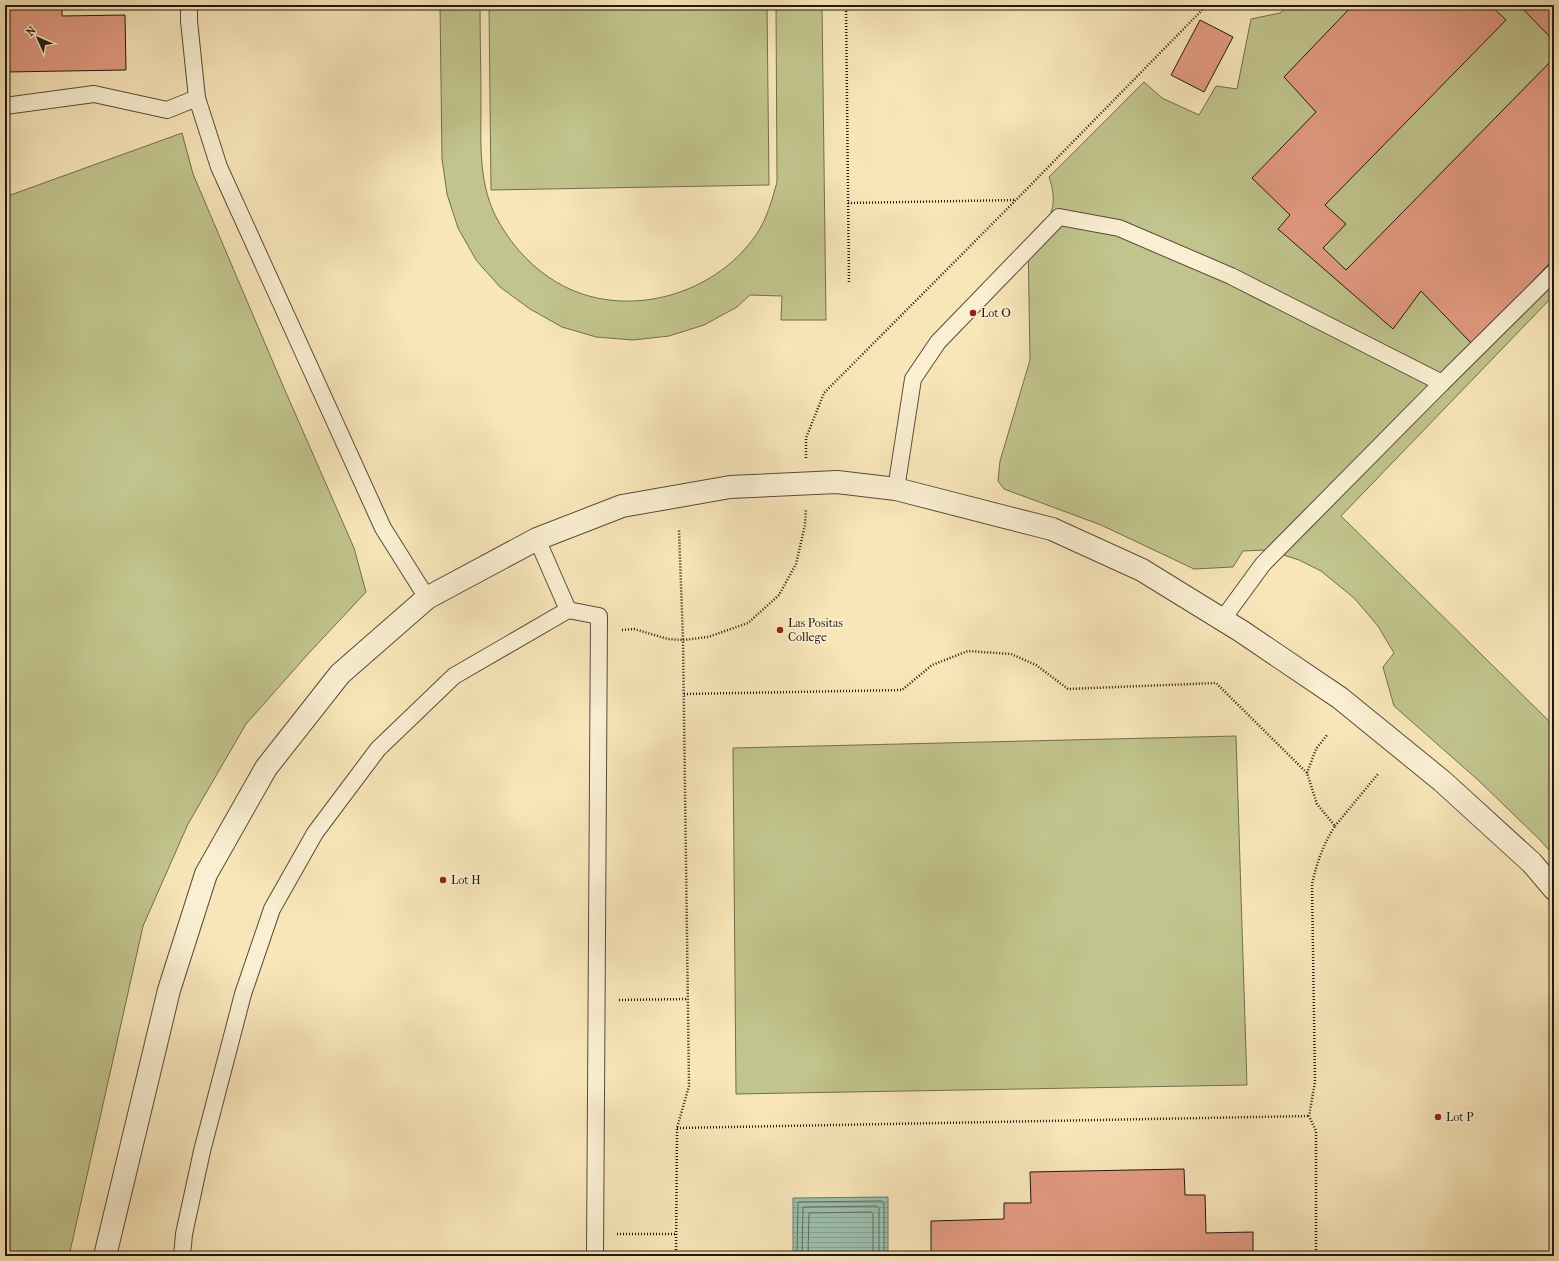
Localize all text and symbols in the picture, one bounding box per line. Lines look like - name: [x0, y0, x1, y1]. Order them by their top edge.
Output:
- north arrow: [18, 18, 58, 58]
- text: N: [24, 23, 39, 39]
- place label: Lot O: [981, 306, 1011, 320]
- marker: Lot O: [968, 308, 978, 318]
- place label: Las Positas College: [788, 616, 844, 644]
- marker: Las Positas College: [775, 625, 785, 635]
- place label: Lot H: [451, 873, 481, 887]
- marker: Lot H: [438, 875, 448, 885]
- place label: Lot P: [1446, 1110, 1473, 1124]
- marker: Lot P: [1433, 1112, 1443, 1122]

